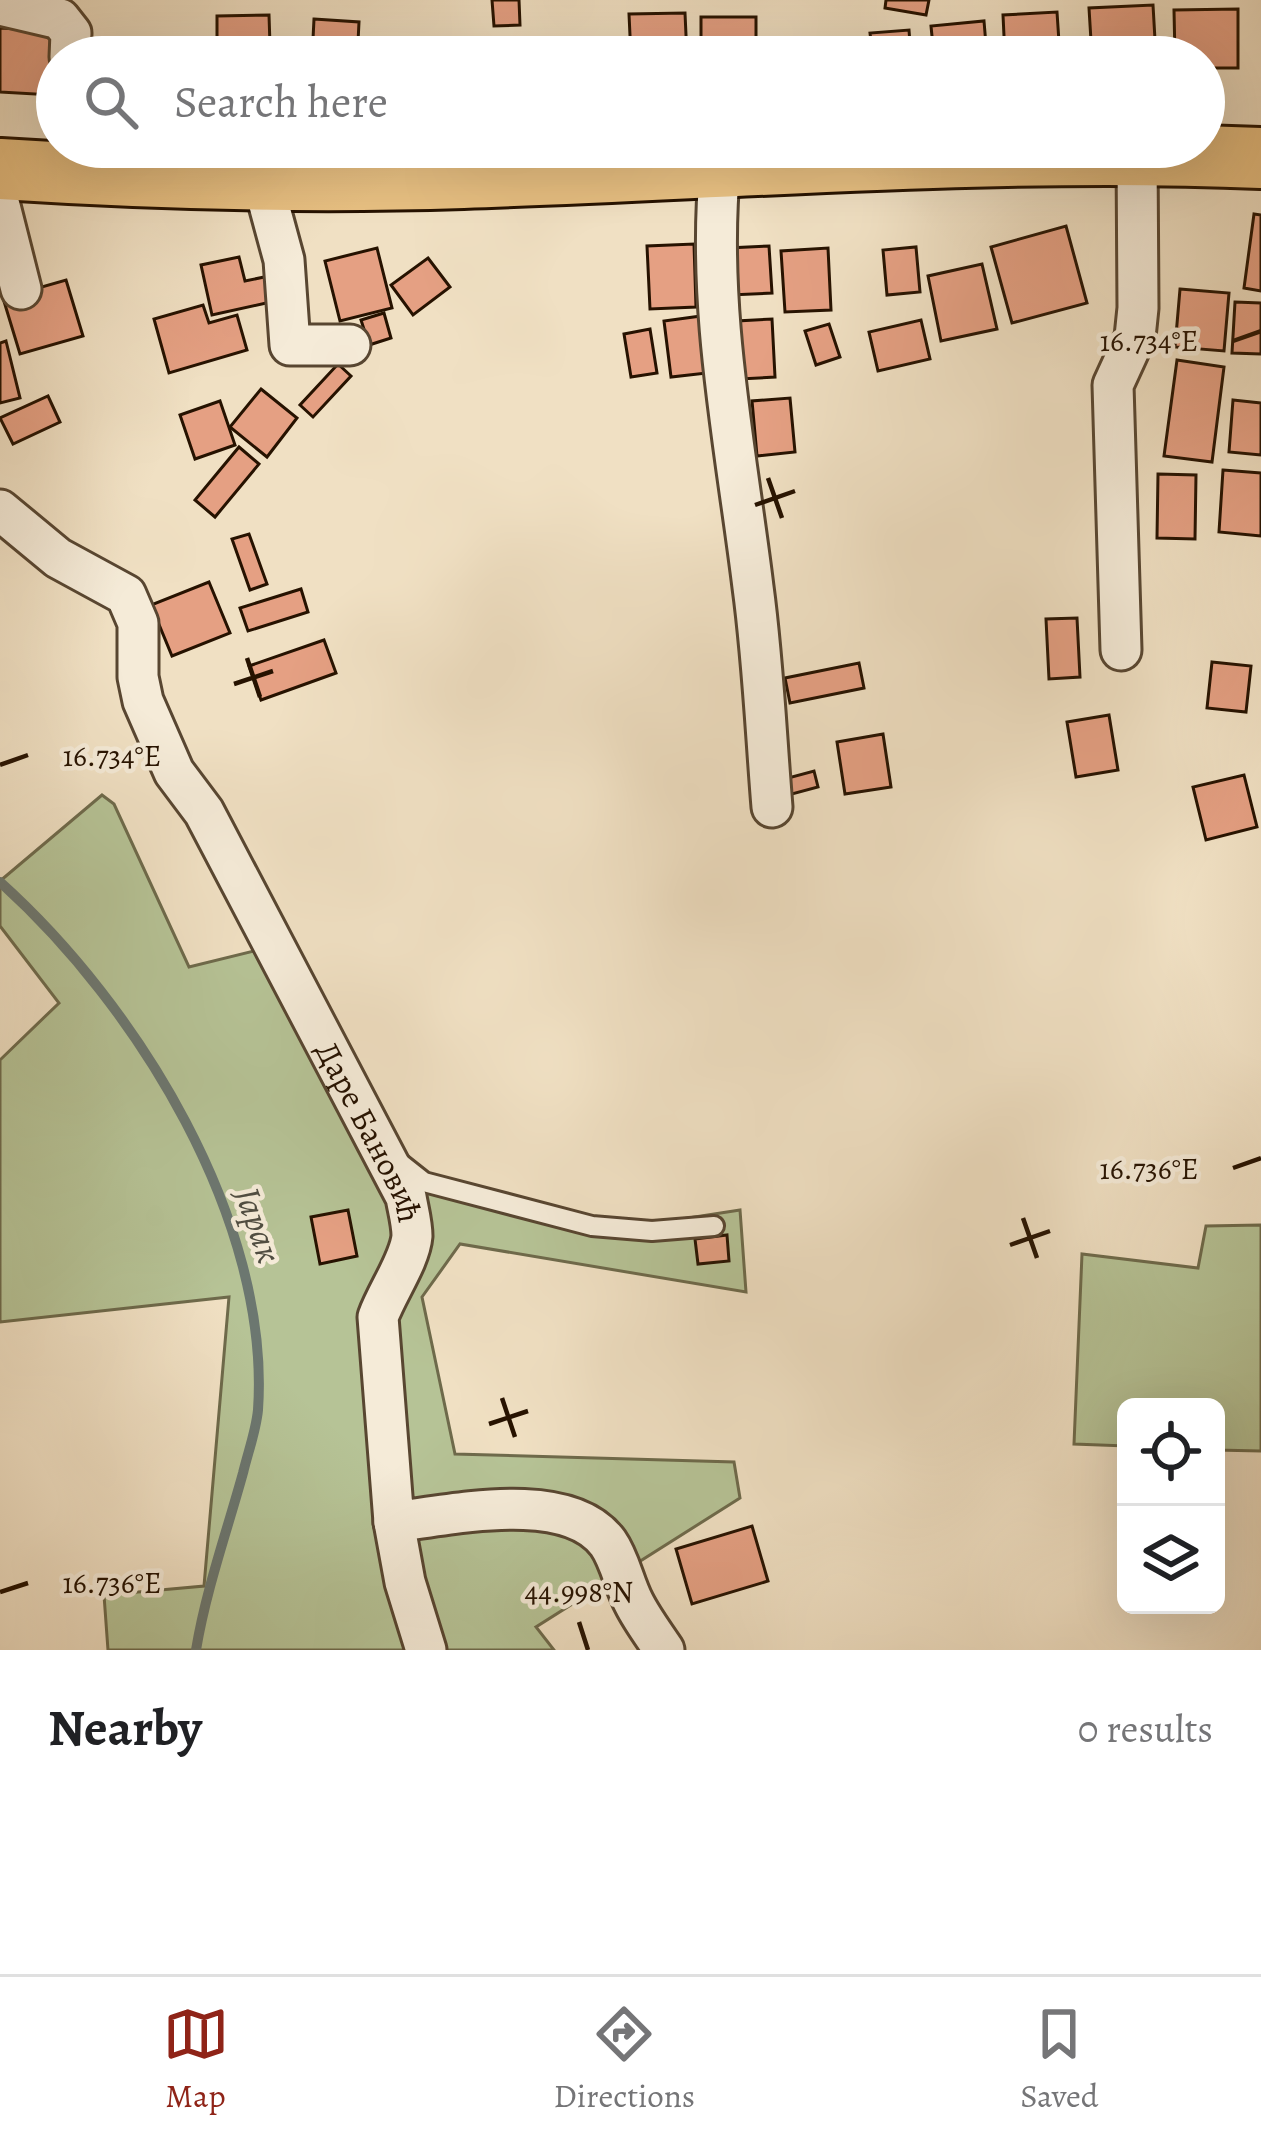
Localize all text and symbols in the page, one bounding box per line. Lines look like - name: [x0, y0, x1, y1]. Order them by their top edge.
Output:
- search box: [36, 36, 1225, 168]
- icon: search: [78, 69, 144, 135]
- text: Search here: [174, 71, 388, 133]
- text: 16.734°E: [1100, 321, 1198, 361]
- text: 16.734°E: [63, 736, 161, 776]
- street label: Даре Бановић: [306, 1033, 433, 1226]
- text: 16.736°E: [1100, 1149, 1199, 1189]
- water label: Јарак: [223, 1180, 295, 1269]
- map controls: [1117, 1398, 1225, 1614]
- button: locate: [1117, 1398, 1225, 1506]
- button: layers: [1117, 1506, 1225, 1614]
- text: 16.736°E: [63, 1563, 162, 1603]
- text: 44.998°N: [525, 1572, 633, 1612]
- text: Nearby: [48, 1693, 202, 1763]
- text: 0 results: [1078, 1702, 1213, 1755]
- tab: Map: [163, 2001, 229, 2118]
- tab: Directions: [554, 2001, 695, 2118]
- tab: Saved: [1020, 2001, 1098, 2118]

